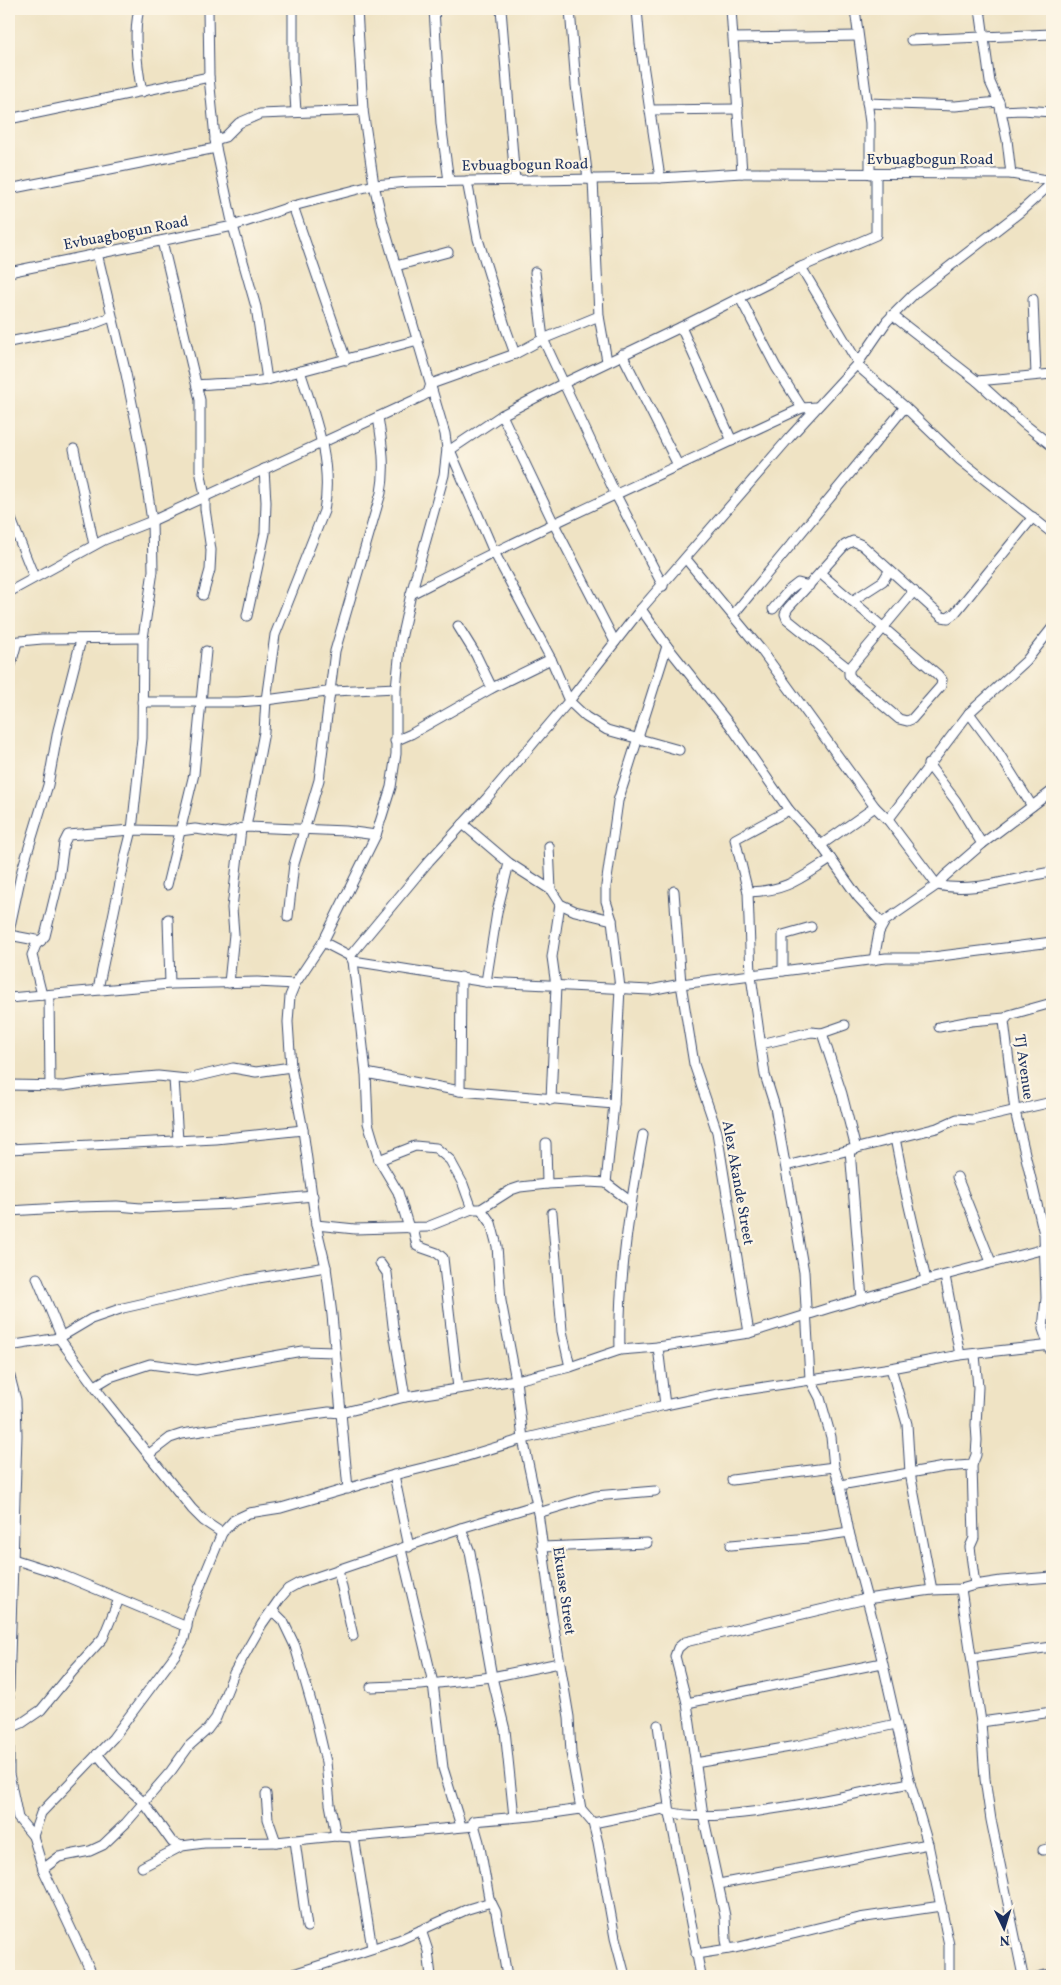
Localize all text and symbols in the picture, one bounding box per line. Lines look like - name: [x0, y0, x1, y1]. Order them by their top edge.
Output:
- street label: Evbuagbogun Road: [867, 150, 993, 171]
- street label: Evbuagbogun Road: [461, 154, 589, 178]
- street label: Evbuagbogun Road: [62, 212, 190, 256]
- street label: TJ Avenue: [1008, 1033, 1038, 1101]
- street label: Alex Akande Street: [716, 1119, 758, 1247]
- street label: Ekuase Street: [546, 1545, 580, 1637]
- north arrow: [978, 1902, 1028, 1952]
- text: N: [999, 1930, 1011, 1949]

